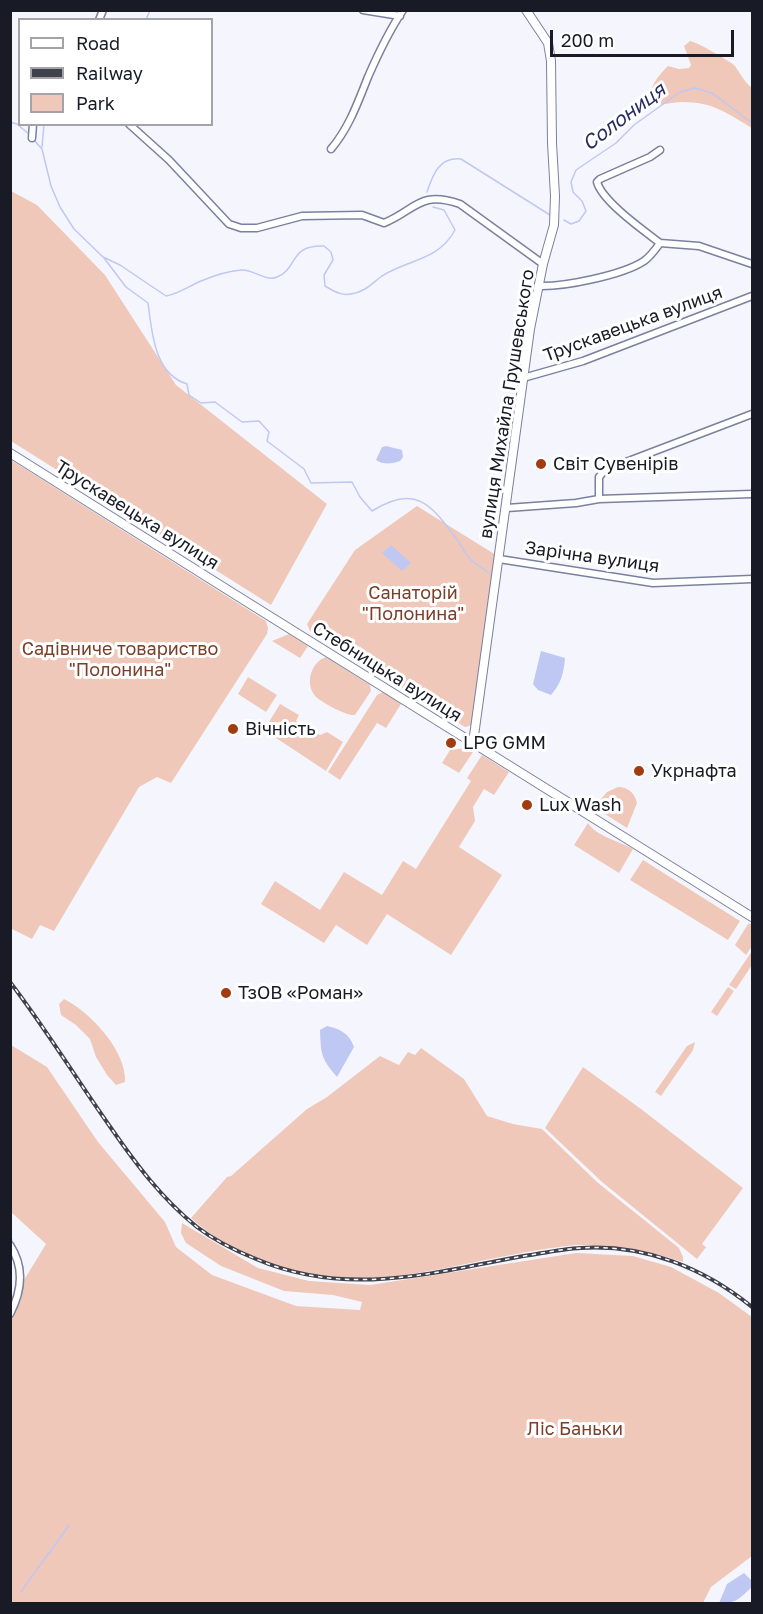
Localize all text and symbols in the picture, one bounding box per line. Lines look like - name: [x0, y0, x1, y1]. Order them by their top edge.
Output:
- legend: [18, 18, 213, 126]
- scale bar: [553, 18, 738, 56]
- text: 200 m: [561, 29, 614, 51]
- text: Road: [76, 32, 120, 54]
- text: Railway: [76, 62, 143, 84]
- water label: Солониця: [578, 78, 670, 156]
- text: Park: [76, 92, 115, 114]
- street label: вулиця Михайла Грушевського: [475, 268, 539, 540]
- street label: Трускавецька вулиця: [541, 282, 725, 366]
- place label: Світ Сувенірів: [553, 453, 678, 475]
- street label: Трускавецька вулиця: [51, 456, 223, 574]
- marker: Світ Сувенірів: [534, 457, 548, 471]
- street label: Зарічна вулиця: [523, 537, 661, 577]
- park label: Санаторій "Полонина": [362, 582, 464, 624]
- street label: Стебницька вулиця: [308, 617, 466, 727]
- park label: Садівниче товариство "Полонина": [22, 638, 218, 680]
- place label: Вічність: [245, 718, 316, 740]
- marker: Вічність: [226, 722, 240, 736]
- place label: LPG GMM: [463, 732, 546, 754]
- marker: LPG GMM: [444, 736, 458, 750]
- place label: Укрнафта: [651, 760, 737, 782]
- marker: Укрнафта: [632, 764, 646, 778]
- place label: Lux Wash: [539, 794, 622, 816]
- marker: Lux Wash: [520, 798, 534, 812]
- place label: ТзОВ «Роман»: [238, 982, 363, 1004]
- marker: ТзОВ «Роман»: [219, 986, 233, 1000]
- park label: Ліс Баньки: [527, 1418, 623, 1440]

